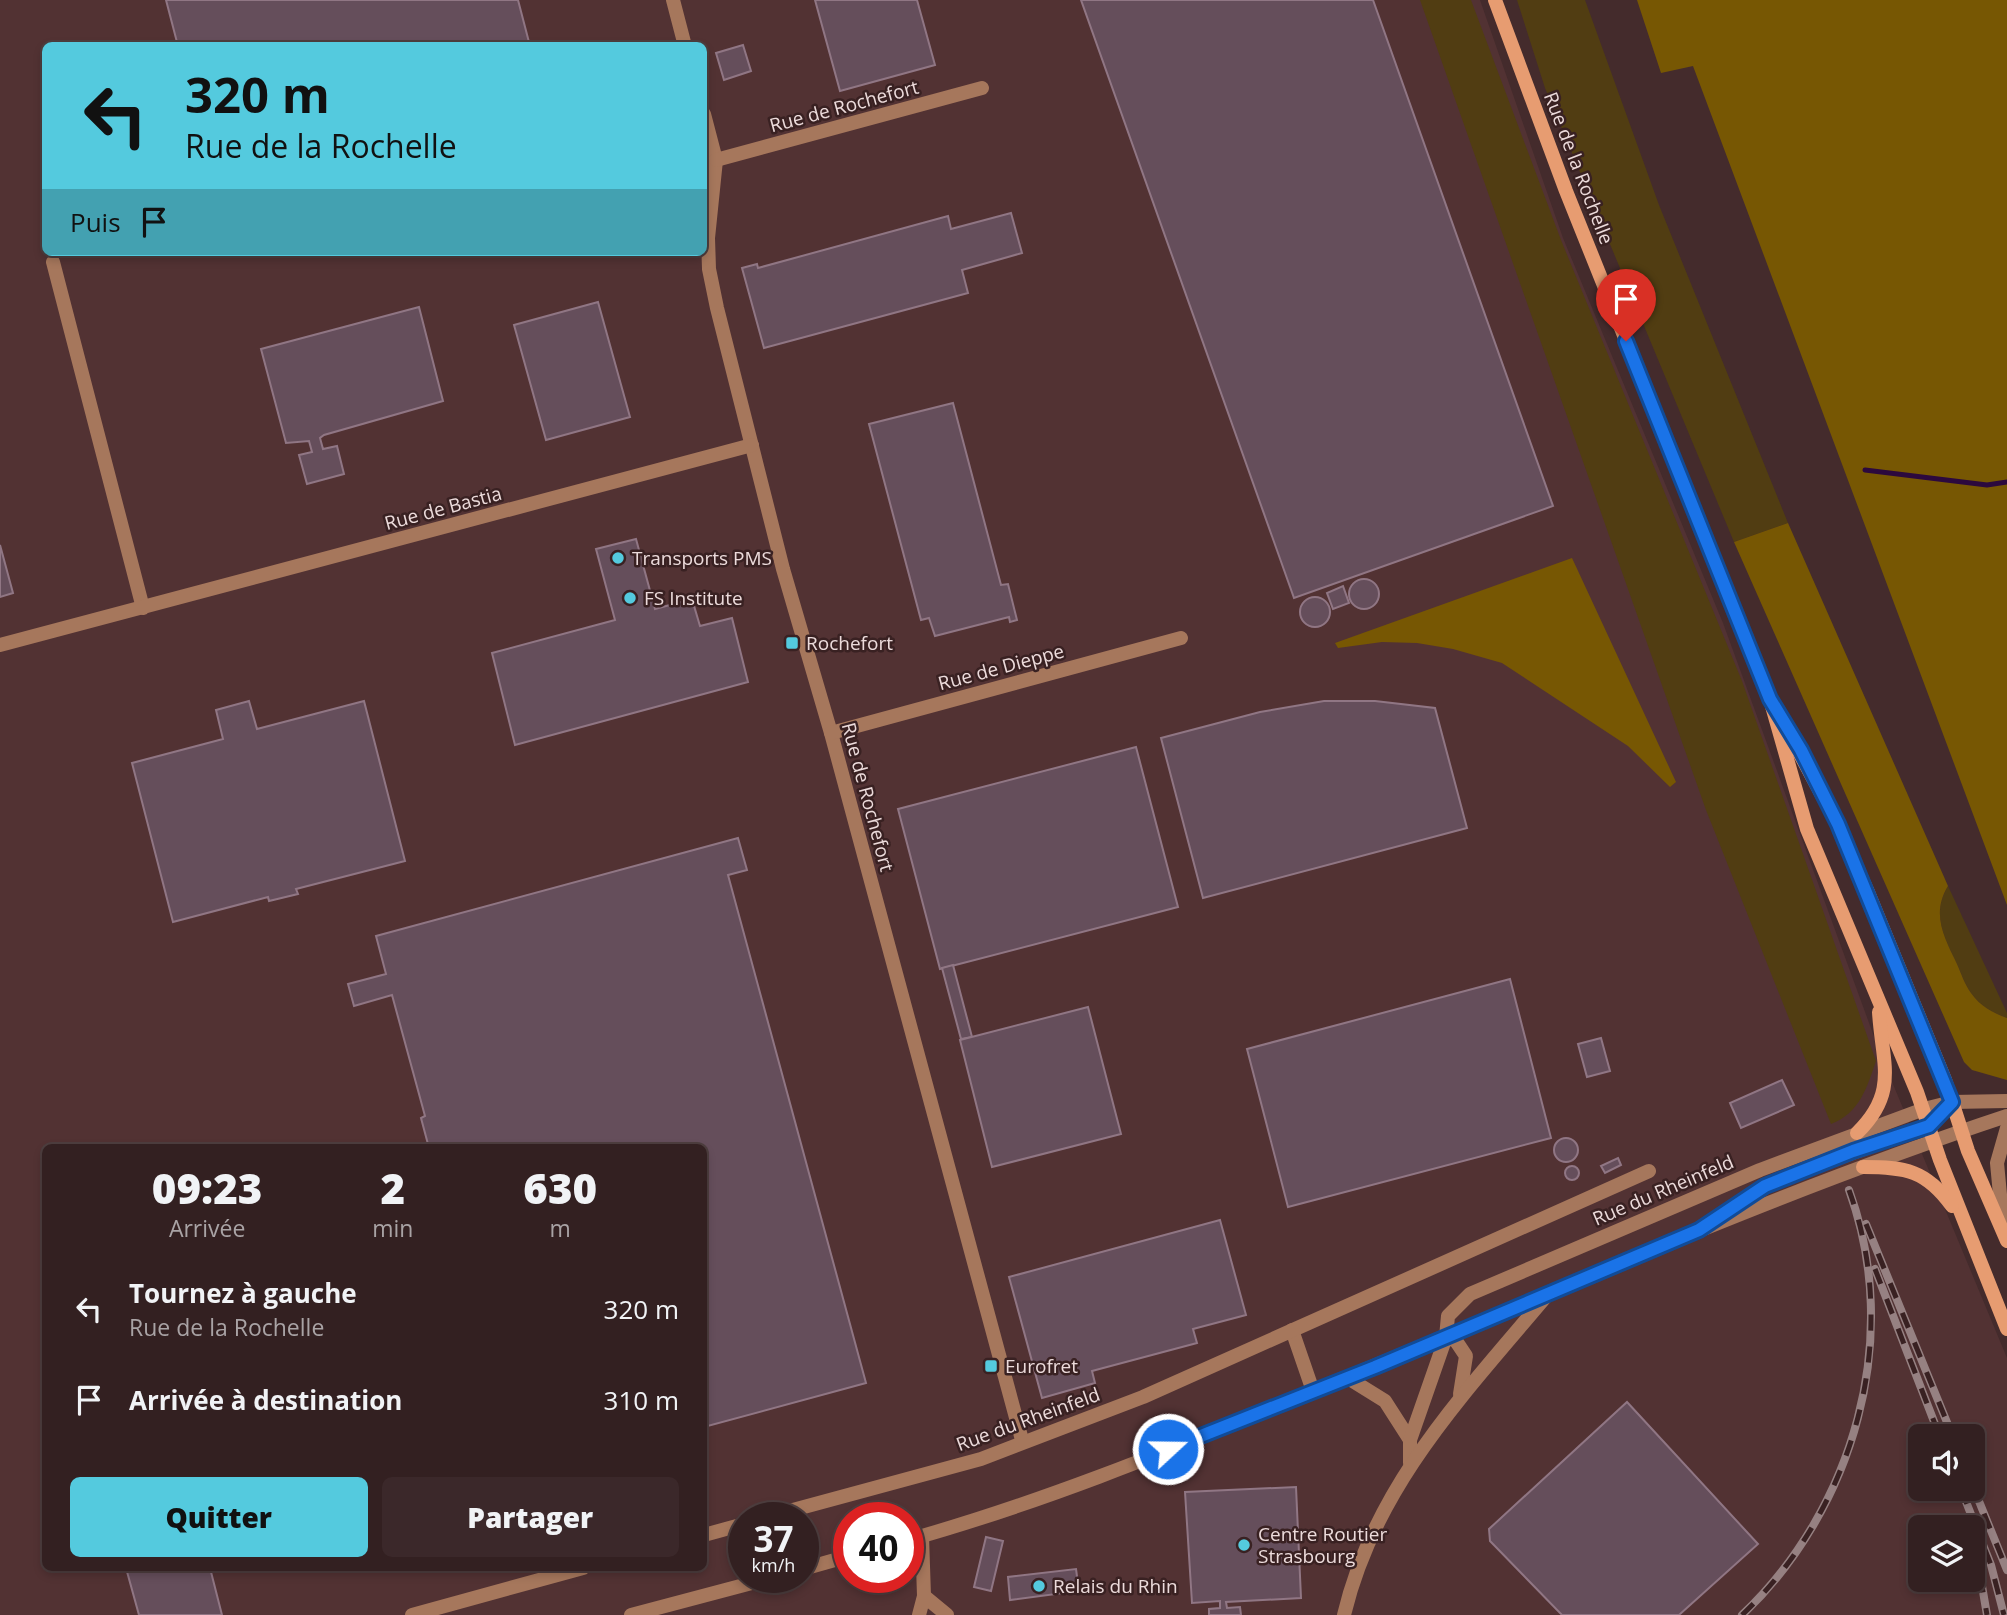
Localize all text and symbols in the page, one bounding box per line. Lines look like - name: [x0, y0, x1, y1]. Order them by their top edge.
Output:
- text: 320 m: [185, 61, 330, 127]
- icon: left: [70, 70, 161, 161]
- street label: Rue de Rochefort: [767, 74, 922, 138]
- street label: Rue de la Rochelle: [1538, 88, 1620, 248]
- text: Rue de la Rochelle: [185, 124, 457, 167]
- icon: arrive: [135, 203, 173, 241]
- text: Puis: [70, 204, 121, 240]
- pin: [1596, 269, 1656, 341]
- icon: arrive: [1607, 280, 1645, 318]
- street label: Rue de Bastia: [382, 480, 504, 536]
- place label: Transports PMS: [632, 545, 772, 571]
- marker: Transports PMS: [610, 550, 626, 566]
- place label: FS Institute: [644, 585, 743, 611]
- marker: FS Institute: [622, 590, 638, 606]
- place label: Rochefort: [806, 630, 893, 656]
- marker: Rochefort: [784, 635, 800, 651]
- street label: Rue de Dieppe: [935, 638, 1067, 696]
- street label: Rue de Rochefort: [836, 720, 900, 875]
- street label: Rue du Rheinfeld: [1588, 1148, 1738, 1232]
- text: 09:23: [152, 1159, 262, 1216]
- text: 2: [381, 1159, 405, 1216]
- text: 630: [523, 1159, 597, 1216]
- text: Arrivée: [169, 1212, 245, 1244]
- text: min: [372, 1212, 413, 1244]
- text: m: [550, 1212, 571, 1244]
- text: Tournez à gauche: [129, 1275, 357, 1311]
- icon: left: [70, 1290, 108, 1328]
- text: 320 m: [604, 1291, 679, 1327]
- text: Rue de la Rochelle: [129, 1311, 324, 1343]
- place label: Eurofret: [1005, 1353, 1078, 1379]
- marker: Eurofret: [983, 1358, 999, 1374]
- icon: arrive: [70, 1381, 108, 1419]
- street label: Rue du Rheinfeld: [953, 1381, 1103, 1457]
- text: Arrivée à destination: [129, 1382, 402, 1418]
- text: 310 m: [604, 1382, 679, 1418]
- position arrow: [1131, 1412, 1205, 1486]
- map controls: [1908, 1424, 1985, 1592]
- button: sound: [1908, 1424, 1985, 1501]
- button: Quitter: [70, 1477, 368, 1557]
- button: Partager: [382, 1477, 679, 1557]
- speed limit sign: 40: [833, 1502, 924, 1593]
- text: 37: [753, 1515, 794, 1562]
- button: layers: [1908, 1515, 1985, 1592]
- place label: Centre Routier Strasbourg: [1258, 1521, 1387, 1569]
- marker: Centre Routier Strasbourg: [1236, 1537, 1252, 1553]
- text: km/h: [752, 1553, 795, 1577]
- place label: Relais du Rhin: [1053, 1573, 1178, 1599]
- marker: Relais du Rhin: [1031, 1578, 1047, 1594]

